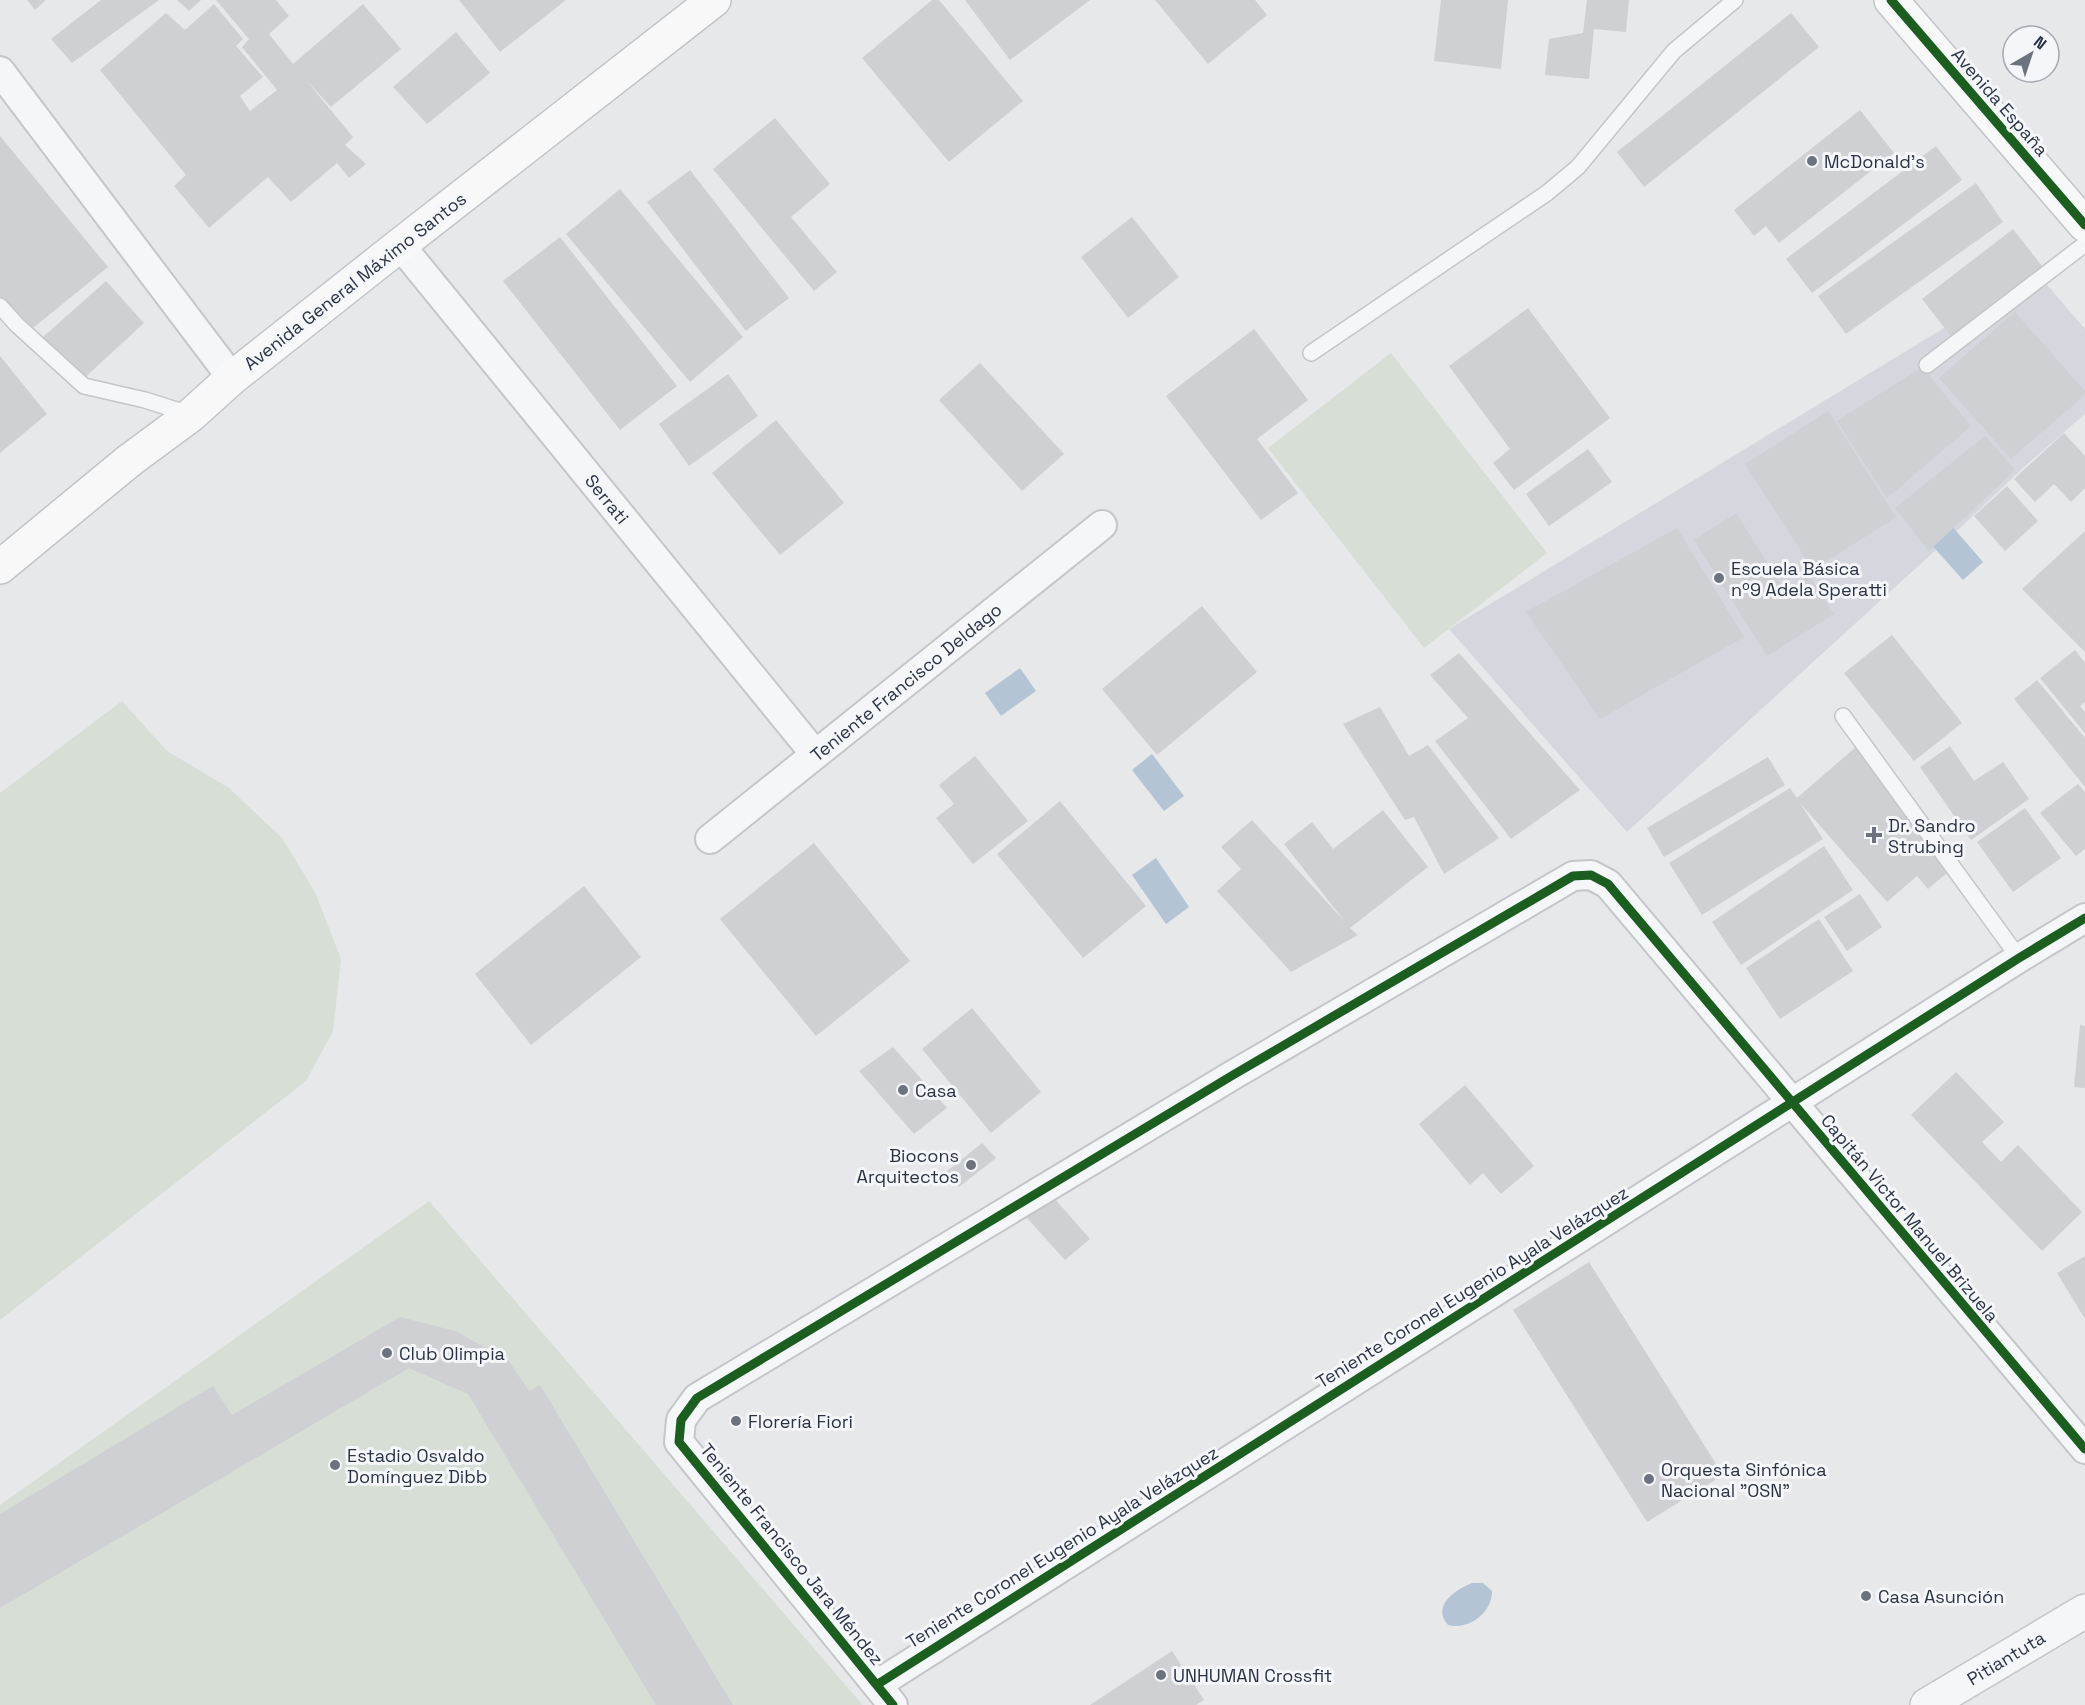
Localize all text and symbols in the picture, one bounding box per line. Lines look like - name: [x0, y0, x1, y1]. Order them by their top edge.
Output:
- north arrow: [2001, 24, 2061, 84]
- text: N: [2029, 31, 2051, 54]
- street label: Avenida España: [1947, 43, 2053, 161]
- place label: McDonald's: [1824, 150, 1925, 173]
- marker: McDonald's: [1805, 154, 1819, 168]
- street label: Avenida General Máximo Santos: [239, 187, 471, 375]
- street label: Serrati: [580, 469, 634, 529]
- place label: Escuela Básica nº9 Adela Speratti: [1731, 557, 1887, 601]
- marker: Escuela Básica nº9 Adela Speratti: [1712, 571, 1726, 585]
- street label: Teniente Francisco Deldago: [806, 598, 1006, 766]
- place label: Dr. Sandro Strubing: [1888, 814, 1976, 858]
- marker: Dr. Sandro Strubing: [1865, 826, 1883, 844]
- place label: Casa: [915, 1079, 957, 1102]
- marker: Casa: [896, 1083, 910, 1097]
- street label: Capitán Victor Manuel Brizuela: [1816, 1109, 2004, 1327]
- place label: Biocons Arquitectos: [857, 1144, 959, 1188]
- marker: Biocons Arquitectos: [964, 1158, 978, 1172]
- street label: Teniente Coronel Eugenio Ayala Velázquez: [1312, 1181, 1632, 1393]
- place label: Club Olimpia: [399, 1342, 505, 1365]
- marker: Club Olimpia: [380, 1346, 394, 1360]
- place label: Florería Fiori: [748, 1410, 853, 1433]
- marker: Florería Fiori: [729, 1414, 743, 1428]
- street label: Teniente Francisco Jara Méndez: [695, 1438, 889, 1670]
- street label: Teniente Coronel Eugenio Ayala Velázquez: [902, 1441, 1222, 1653]
- place label: Estadio Osvaldo Domínguez Dibb: [347, 1444, 487, 1488]
- marker: Estadio Osvaldo Domínguez Dibb: [328, 1458, 342, 1472]
- place label: Orquesta Sinfónica Nacional "OSN": [1661, 1458, 1827, 1502]
- marker: Orquesta Sinfónica Nacional "OSN": [1642, 1472, 1656, 1486]
- place label: Casa Asunción: [1878, 1585, 2004, 1608]
- marker: Casa Asunción: [1859, 1589, 1873, 1603]
- street label: Pitiantuta: [1963, 1626, 2049, 1690]
- place label: UNHUMAN Crossfit: [1173, 1664, 1332, 1687]
- marker: UNHUMAN Crossfit: [1154, 1668, 1168, 1682]

